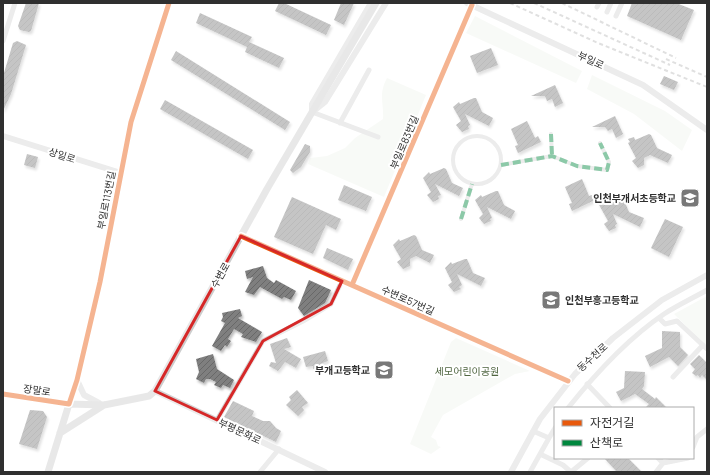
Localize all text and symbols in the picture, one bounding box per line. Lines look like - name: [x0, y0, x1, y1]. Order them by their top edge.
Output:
- street label: 부일로: [576, 48, 606, 72]
- street label: 부일로83번길: [386, 113, 422, 171]
- street label: 상일로: [47, 144, 77, 166]
- street label: 부일로113번길: [93, 170, 119, 230]
- school or university icon: 인천부개서초등학교: [679, 187, 701, 209]
- place label: 인천부개서초등학교: [593, 191, 676, 205]
- street label: 수변로: [207, 260, 233, 290]
- street label: 수변로57번길: [379, 282, 437, 318]
- school or university icon: 인천부흥고등학교: [540, 289, 562, 311]
- place label: 인천부흥고등학교: [565, 293, 639, 307]
- street label: 동수천로: [574, 339, 610, 375]
- school or university icon: 부개고등학교: [373, 359, 395, 381]
- place label: 부개고등학교: [315, 363, 370, 377]
- park label: 세모어린이공원: [435, 364, 499, 378]
- street label: 장말로: [22, 381, 52, 399]
- legend: [554, 407, 694, 459]
- text: 자전거길: [590, 414, 634, 431]
- street label: 부평문화로: [216, 415, 264, 447]
- text: 산책로: [590, 434, 623, 451]

